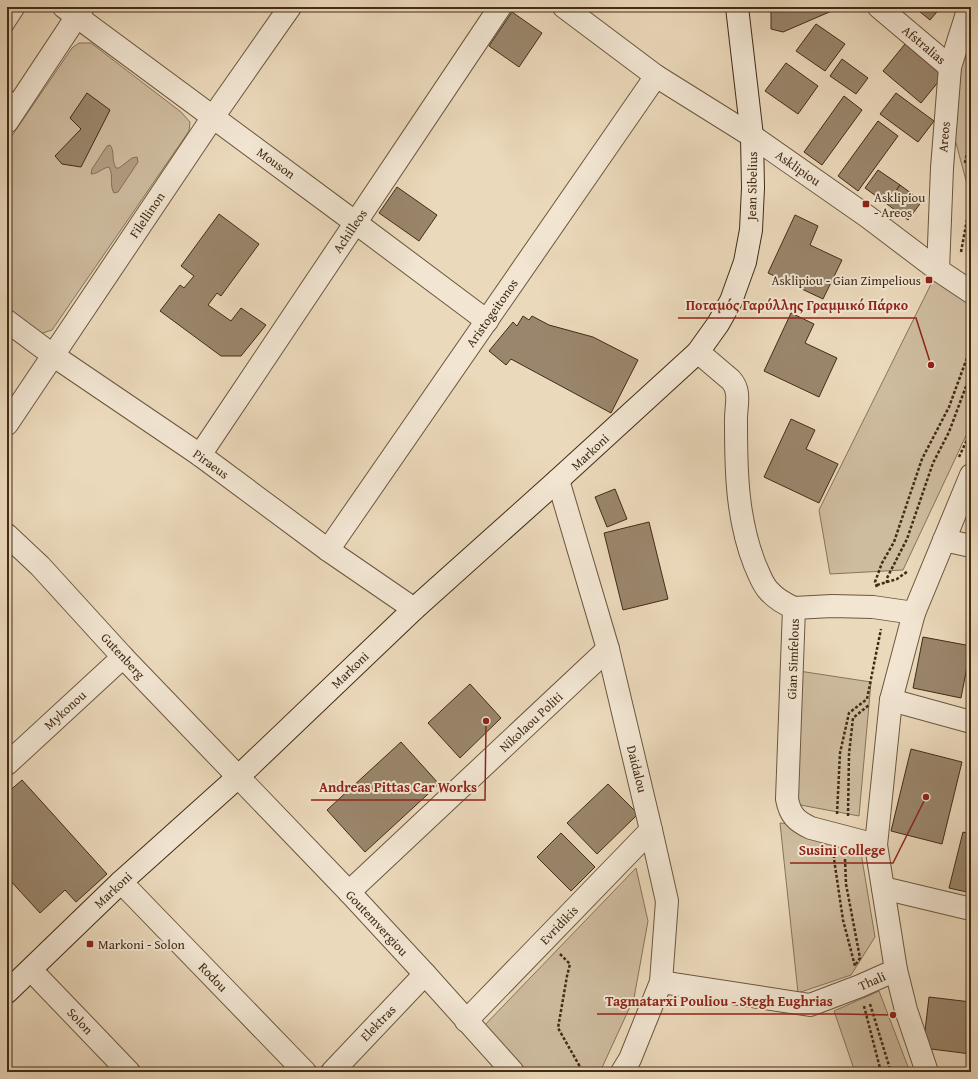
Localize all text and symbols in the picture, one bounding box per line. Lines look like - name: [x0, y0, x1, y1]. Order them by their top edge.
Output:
- street label: Afstralias: [898, 21, 950, 69]
- street label: Areos: [933, 121, 955, 153]
- street label: Mouson: [253, 143, 300, 184]
- street label: Asklipiou: [772, 146, 824, 190]
- street label: Jean Sibelius: [742, 151, 762, 223]
- street label: Filellinon: [125, 188, 170, 242]
- place label: Asklipiou - Areos: [874, 188, 925, 222]
- marker: Asklipiou - Areos: [861, 199, 871, 209]
- street label: Achilleos: [328, 205, 372, 257]
- place label: Asklipiou - Gian Zimpelious: [772, 271, 921, 290]
- street label: Aristogeitonos: [461, 275, 523, 351]
- marker: Asklipiou - Gian Zimpelious: [924, 275, 934, 285]
- callout: Ποταμός Γαρύλλης Γραμμικό Πάρκο: [678, 292, 916, 318]
- text: Ποταμός Γαρύλλης Γραμμικό Πάρκο: [686, 295, 908, 315]
- street label: Markoni: [567, 429, 614, 475]
- street label: Piraeus: [189, 444, 233, 484]
- street label: Gian Simfelous: [782, 618, 804, 700]
- street label: Gutenberg: [96, 629, 150, 684]
- street label: Markoni: [327, 647, 373, 693]
- street label: Mykonou: [40, 686, 90, 734]
- street label: Nikolaou Politi: [495, 687, 567, 756]
- street label: Daidalou: [622, 743, 652, 795]
- callout: Andreas Pittas Car Works: [311, 774, 485, 800]
- text: Andreas Pittas Car Works: [319, 777, 477, 797]
- callout: Susini College: [790, 837, 893, 863]
- text: Susini College: [799, 840, 885, 860]
- street label: Markoni: [90, 867, 137, 913]
- street label: Goutemvergiou: [341, 886, 413, 960]
- street label: Evridikis: [535, 901, 583, 949]
- place label: Markoni - Solon: [98, 935, 186, 954]
- marker: Markoni - Solon: [85, 939, 95, 949]
- street label: Rodou: [194, 958, 232, 996]
- street label: Thali: [855, 966, 889, 995]
- callout: Tagmatarxi Pouliou - Stegh Eughrias: [597, 988, 840, 1014]
- text: Tagmatarxi Pouliou - Stegh Eughrias: [605, 991, 833, 1011]
- street label: Elektras: [356, 1001, 400, 1045]
- street label: Solon: [63, 1003, 98, 1039]

